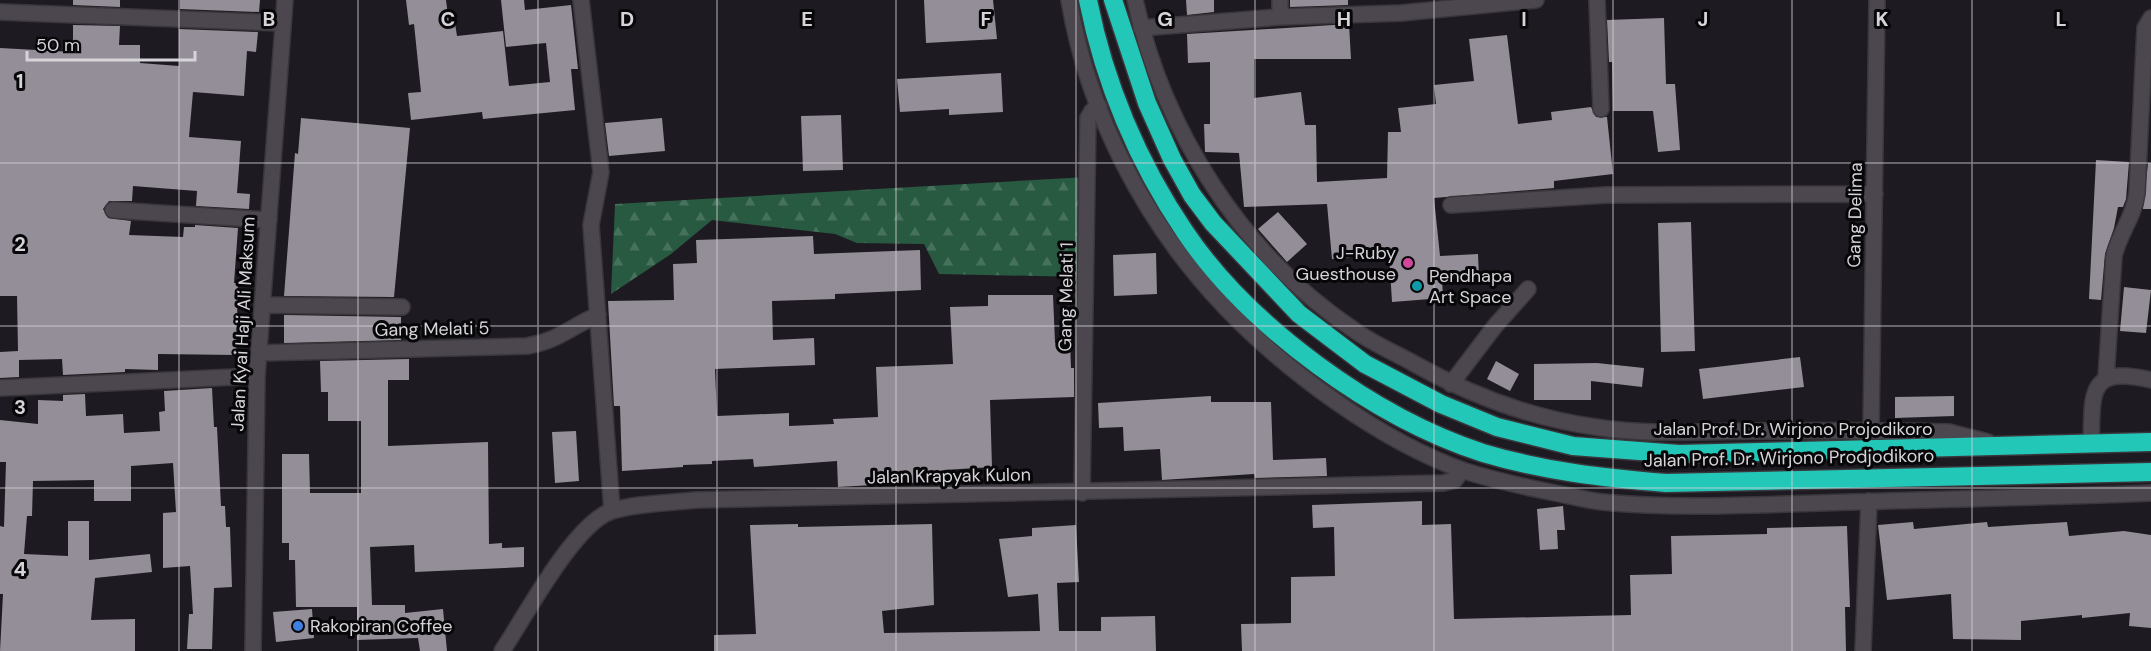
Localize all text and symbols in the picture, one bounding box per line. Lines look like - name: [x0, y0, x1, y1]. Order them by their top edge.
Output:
- text: B: [263, 6, 275, 32]
- text: C: [441, 6, 455, 32]
- text: D: [620, 6, 634, 32]
- text: E: [801, 6, 813, 32]
- text: F: [980, 6, 992, 32]
- text: G: [1157, 6, 1173, 32]
- text: H: [1337, 6, 1351, 32]
- text: I: [1521, 6, 1527, 32]
- text: J: [1698, 6, 1708, 32]
- text: K: [1875, 6, 1889, 32]
- text: L: [2055, 6, 2067, 32]
- scale bar: [27, 24, 195, 62]
- text: 50 m: [36, 33, 80, 57]
- text: 1: [16, 68, 24, 94]
- street label: Gang Delima: [1842, 162, 1868, 268]
- street label: Jalan Kyai Haji Ali Maksum: [225, 216, 261, 432]
- text: 2: [14, 231, 26, 257]
- place label: J-Ruby Guesthouse: [1296, 241, 1396, 286]
- street label: Gang Melati 1: [1053, 242, 1079, 352]
- marker: J-Ruby Guesthouse: [1401, 256, 1415, 270]
- place label: Pendhapa Art Space: [1429, 264, 1512, 309]
- marker: Pendhapa Art Space: [1410, 279, 1424, 293]
- street label: Gang Melati 5: [374, 316, 490, 342]
- text: 3: [14, 394, 26, 420]
- street label: Jalan Prof. Dr. Wirjono Projodikoro: [1653, 417, 1933, 441]
- street label: Jalan Prof. Dr. Wirjono Prodjodikoro: [1644, 443, 1934, 473]
- street label: Jalan Krapyak Kulon: [867, 463, 1031, 489]
- text: 4: [14, 556, 27, 582]
- place label: Rakopiran Coffee: [310, 614, 452, 638]
- marker: Rakopiran Coffee: [291, 619, 305, 633]

